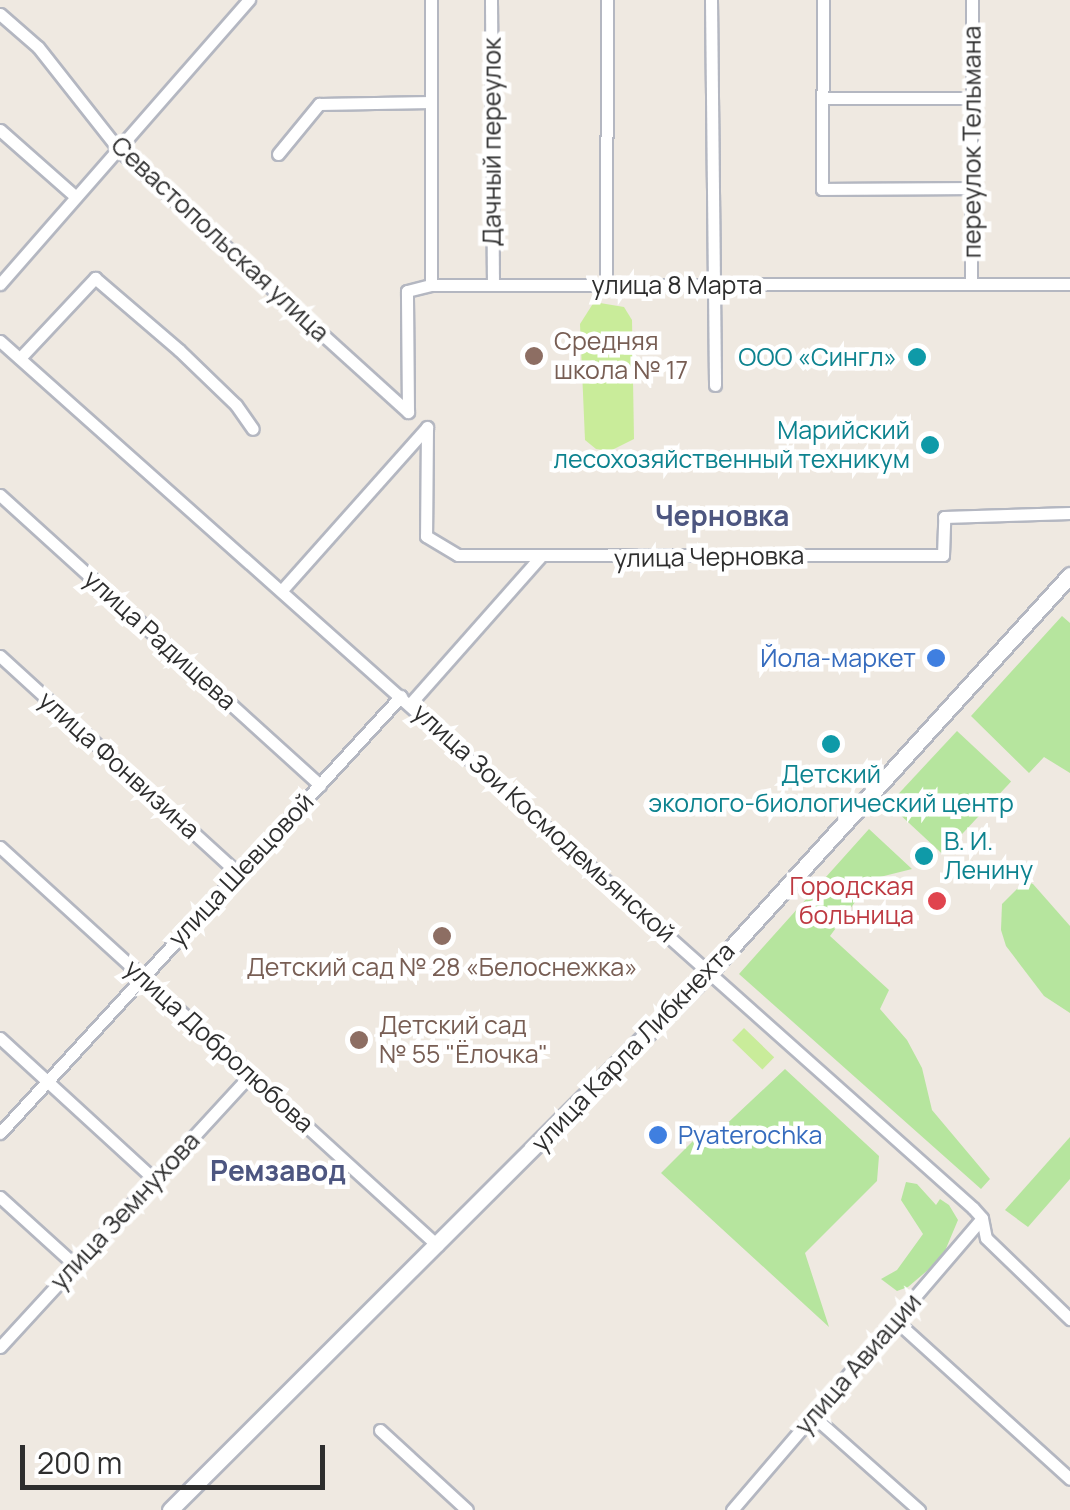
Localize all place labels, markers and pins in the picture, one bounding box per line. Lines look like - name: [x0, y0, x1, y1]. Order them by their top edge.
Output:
- place label: Средняя школа № 17: [554, 327, 688, 386]
- place label: ООО «Сингл»: [738, 342, 897, 372]
- marker: Средняя школа № 17: [523, 345, 545, 367]
- marker: ООО «Сингл»: [906, 346, 928, 368]
- place label: Марийский лесохозяйственный техникум: [554, 416, 910, 475]
- marker: Марийский лесохозяйственный техникум: [919, 434, 941, 456]
- place label: Йола-маркет: [760, 643, 916, 673]
- marker: Йола-маркет: [925, 647, 947, 669]
- marker: Детский эколого-биологический центр: [820, 733, 842, 755]
- place label: Детский эколого-биологический центр: [648, 760, 1014, 819]
- place label: В. И. Ленину: [944, 827, 1033, 886]
- marker: В. И. Ленину: [913, 845, 935, 867]
- place label: Городская больница: [789, 872, 914, 931]
- marker: Городская больница: [924, 888, 950, 914]
- marker: Детский сад № 28 «Белоснежка»: [431, 925, 453, 947]
- place label: Детский сад № 28 «Белоснежка»: [246, 952, 638, 982]
- place label: Детский сад № 55 "Ёлочка": [379, 1011, 548, 1070]
- marker: Детский сад № 55 "Ёлочка": [348, 1029, 370, 1051]
- place label: Pyaterochka: [678, 1120, 822, 1150]
- marker: Pyaterochka: [647, 1124, 669, 1146]

